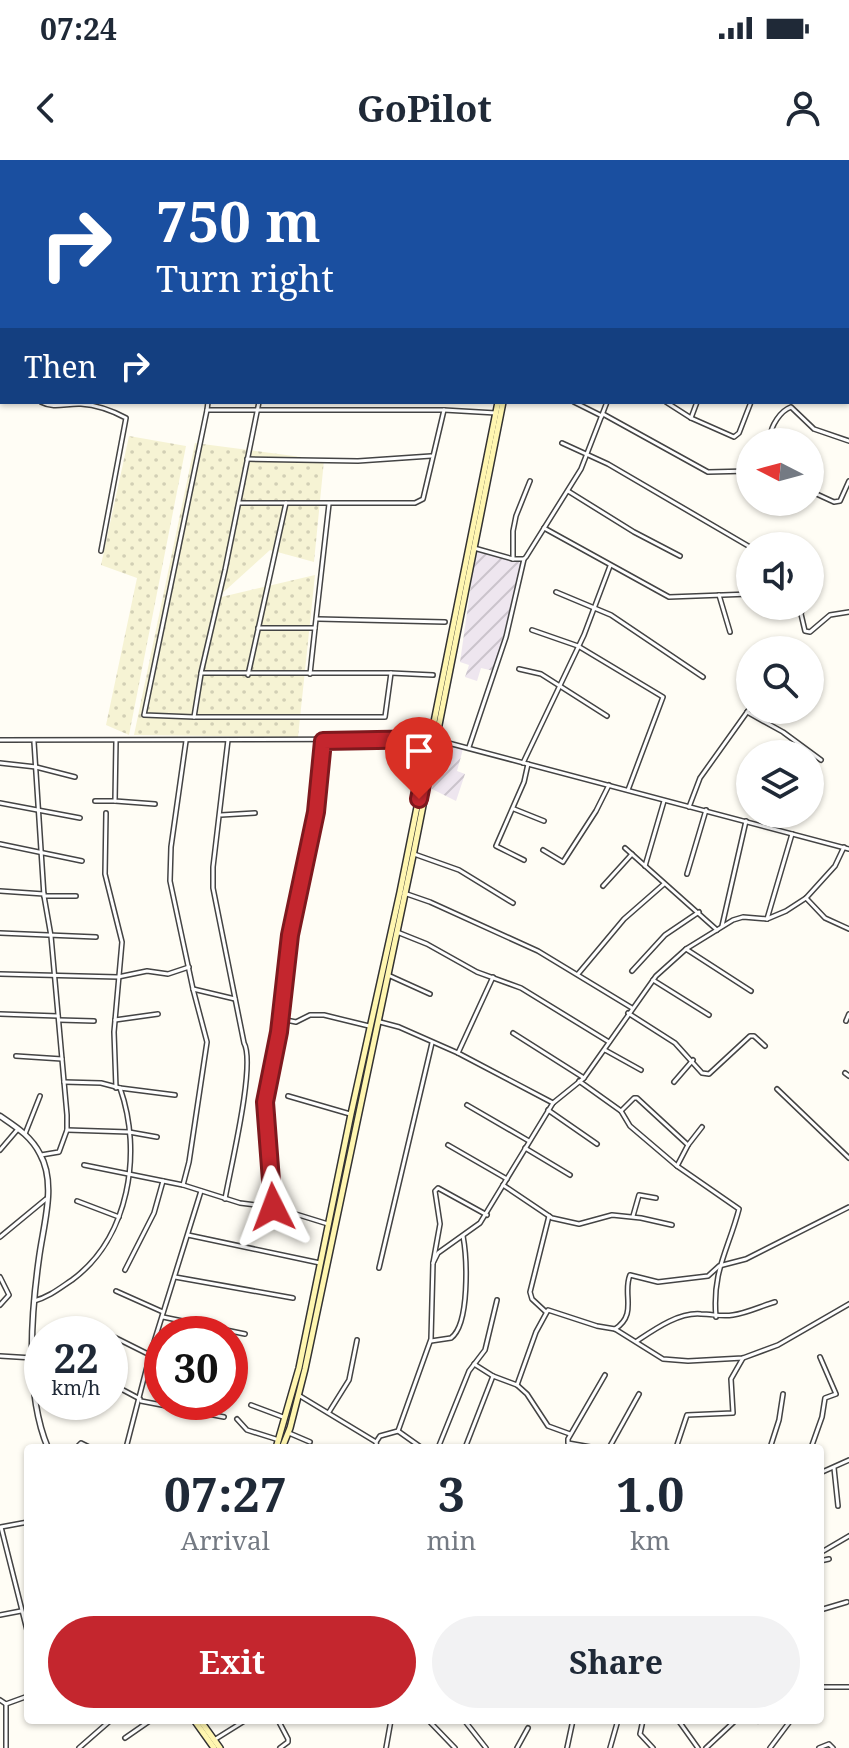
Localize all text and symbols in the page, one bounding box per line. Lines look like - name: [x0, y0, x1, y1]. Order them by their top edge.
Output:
- text: 07:24: [40, 8, 117, 49]
- text: GoPilot: [357, 84, 492, 133]
- icon: back: [24, 86, 68, 130]
- icon: person: [781, 86, 825, 130]
- text: 750 m: [156, 182, 321, 258]
- icon: right: [24, 192, 128, 296]
- text: Turn right: [156, 254, 334, 303]
- icon: right: [113, 344, 157, 388]
- text: Then: [24, 346, 97, 387]
- north arrow: [736, 428, 824, 516]
- map controls: [736, 428, 824, 828]
- button: sound: [736, 532, 824, 620]
- button: search: [736, 636, 824, 724]
- pin: [385, 717, 453, 799]
- icon: arrive: [397, 729, 441, 773]
- button: layers: [736, 740, 824, 828]
- position arrow: [231, 1165, 315, 1249]
- speed limit sign: 30: [144, 1316, 248, 1420]
- text: 22: [53, 1330, 99, 1385]
- text: km/h: [51, 1374, 101, 1401]
- text: 07:27: [164, 1461, 287, 1526]
- text: 3: [438, 1461, 465, 1526]
- text: 1.0: [616, 1461, 684, 1526]
- text: Arrival: [181, 1522, 270, 1558]
- text: min: [427, 1522, 476, 1558]
- text: km: [630, 1522, 670, 1558]
- button: Exit: [48, 1616, 416, 1708]
- button: Share: [432, 1616, 800, 1708]

